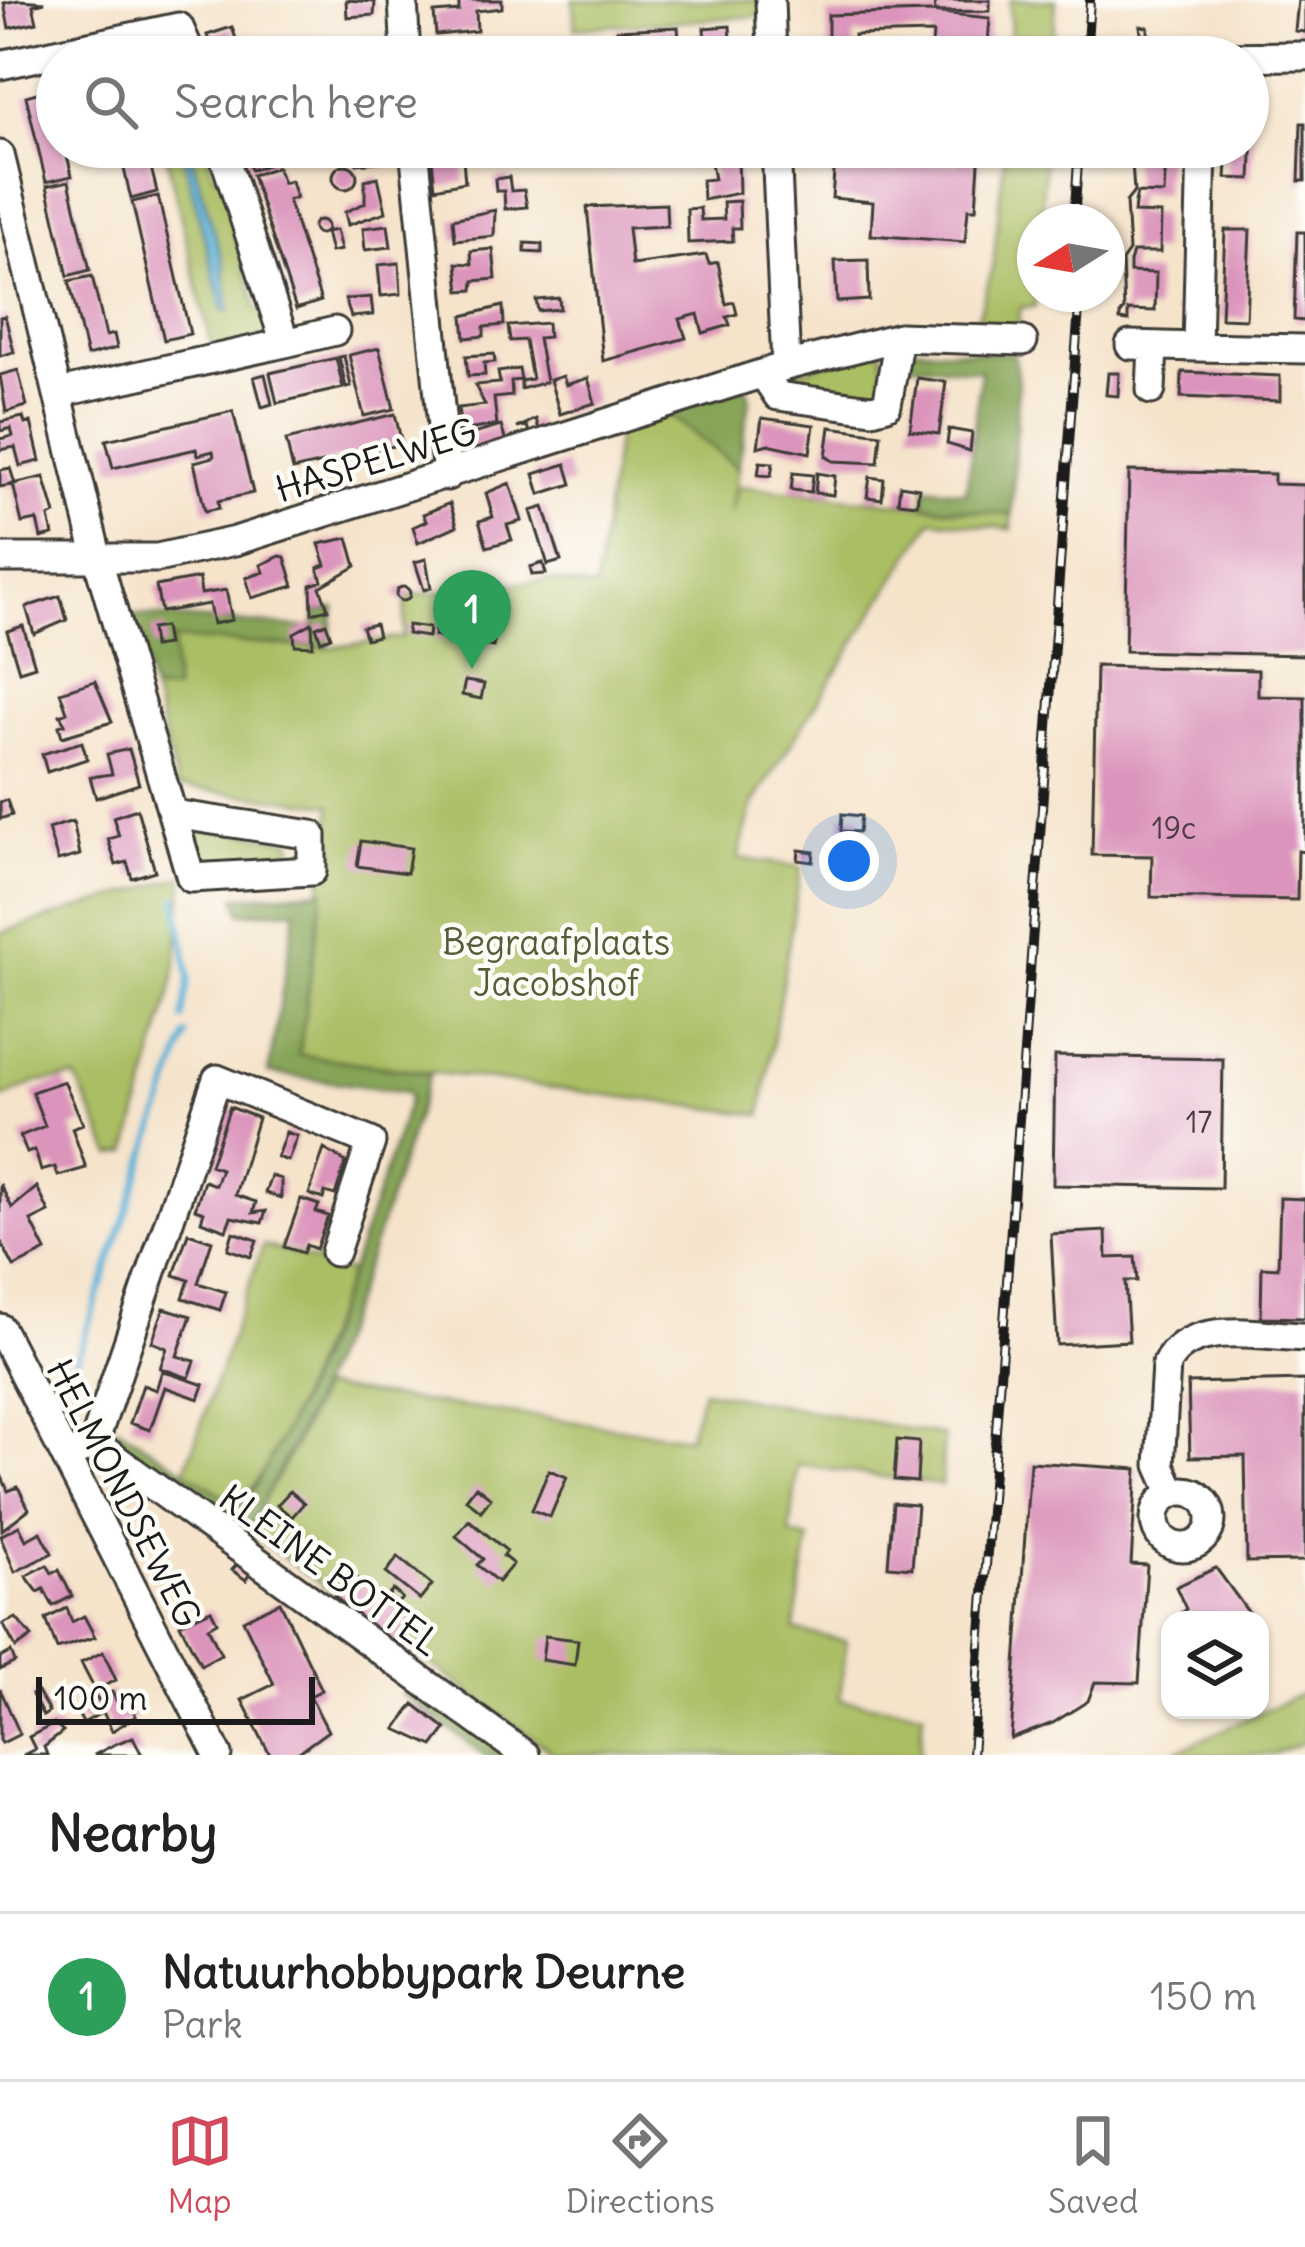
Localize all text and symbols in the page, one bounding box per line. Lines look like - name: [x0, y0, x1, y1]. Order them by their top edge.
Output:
- search box: [36, 36, 1269, 168]
- icon: search: [78, 69, 144, 135]
- text: Search here: [174, 74, 418, 130]
- north arrow: [1017, 204, 1125, 312]
- street label: HASPELWEG: [270, 409, 482, 512]
- pin: 1: [433, 570, 511, 669]
- house number: 19c: [1152, 809, 1196, 847]
- your location: [819, 831, 879, 891]
- park label: Begraafplaats Jacobshof: [442, 920, 670, 1006]
- house number: 17: [1186, 1103, 1212, 1141]
- street label: HELMONDSEWEG: [37, 1352, 210, 1635]
- street label: KLEINE BOTTEL: [210, 1475, 449, 1666]
- map controls: [1161, 1611, 1269, 1719]
- button: layers: [1161, 1611, 1269, 1719]
- scale bar: [36, 1671, 315, 1724]
- text: 100 m: [54, 1677, 147, 1719]
- text: Nearby: [48, 1801, 217, 1865]
- text: Natuurhobbypark Deurne: [162, 1944, 685, 2000]
- text: 1: [79, 1972, 95, 2021]
- text: 150 m: [1150, 1972, 1257, 2021]
- text: Park: [162, 2000, 243, 2049]
- tab: Map: [167, 2108, 233, 2222]
- tab: Directions: [566, 2108, 715, 2222]
- tab: Saved: [1048, 2108, 1138, 2222]

